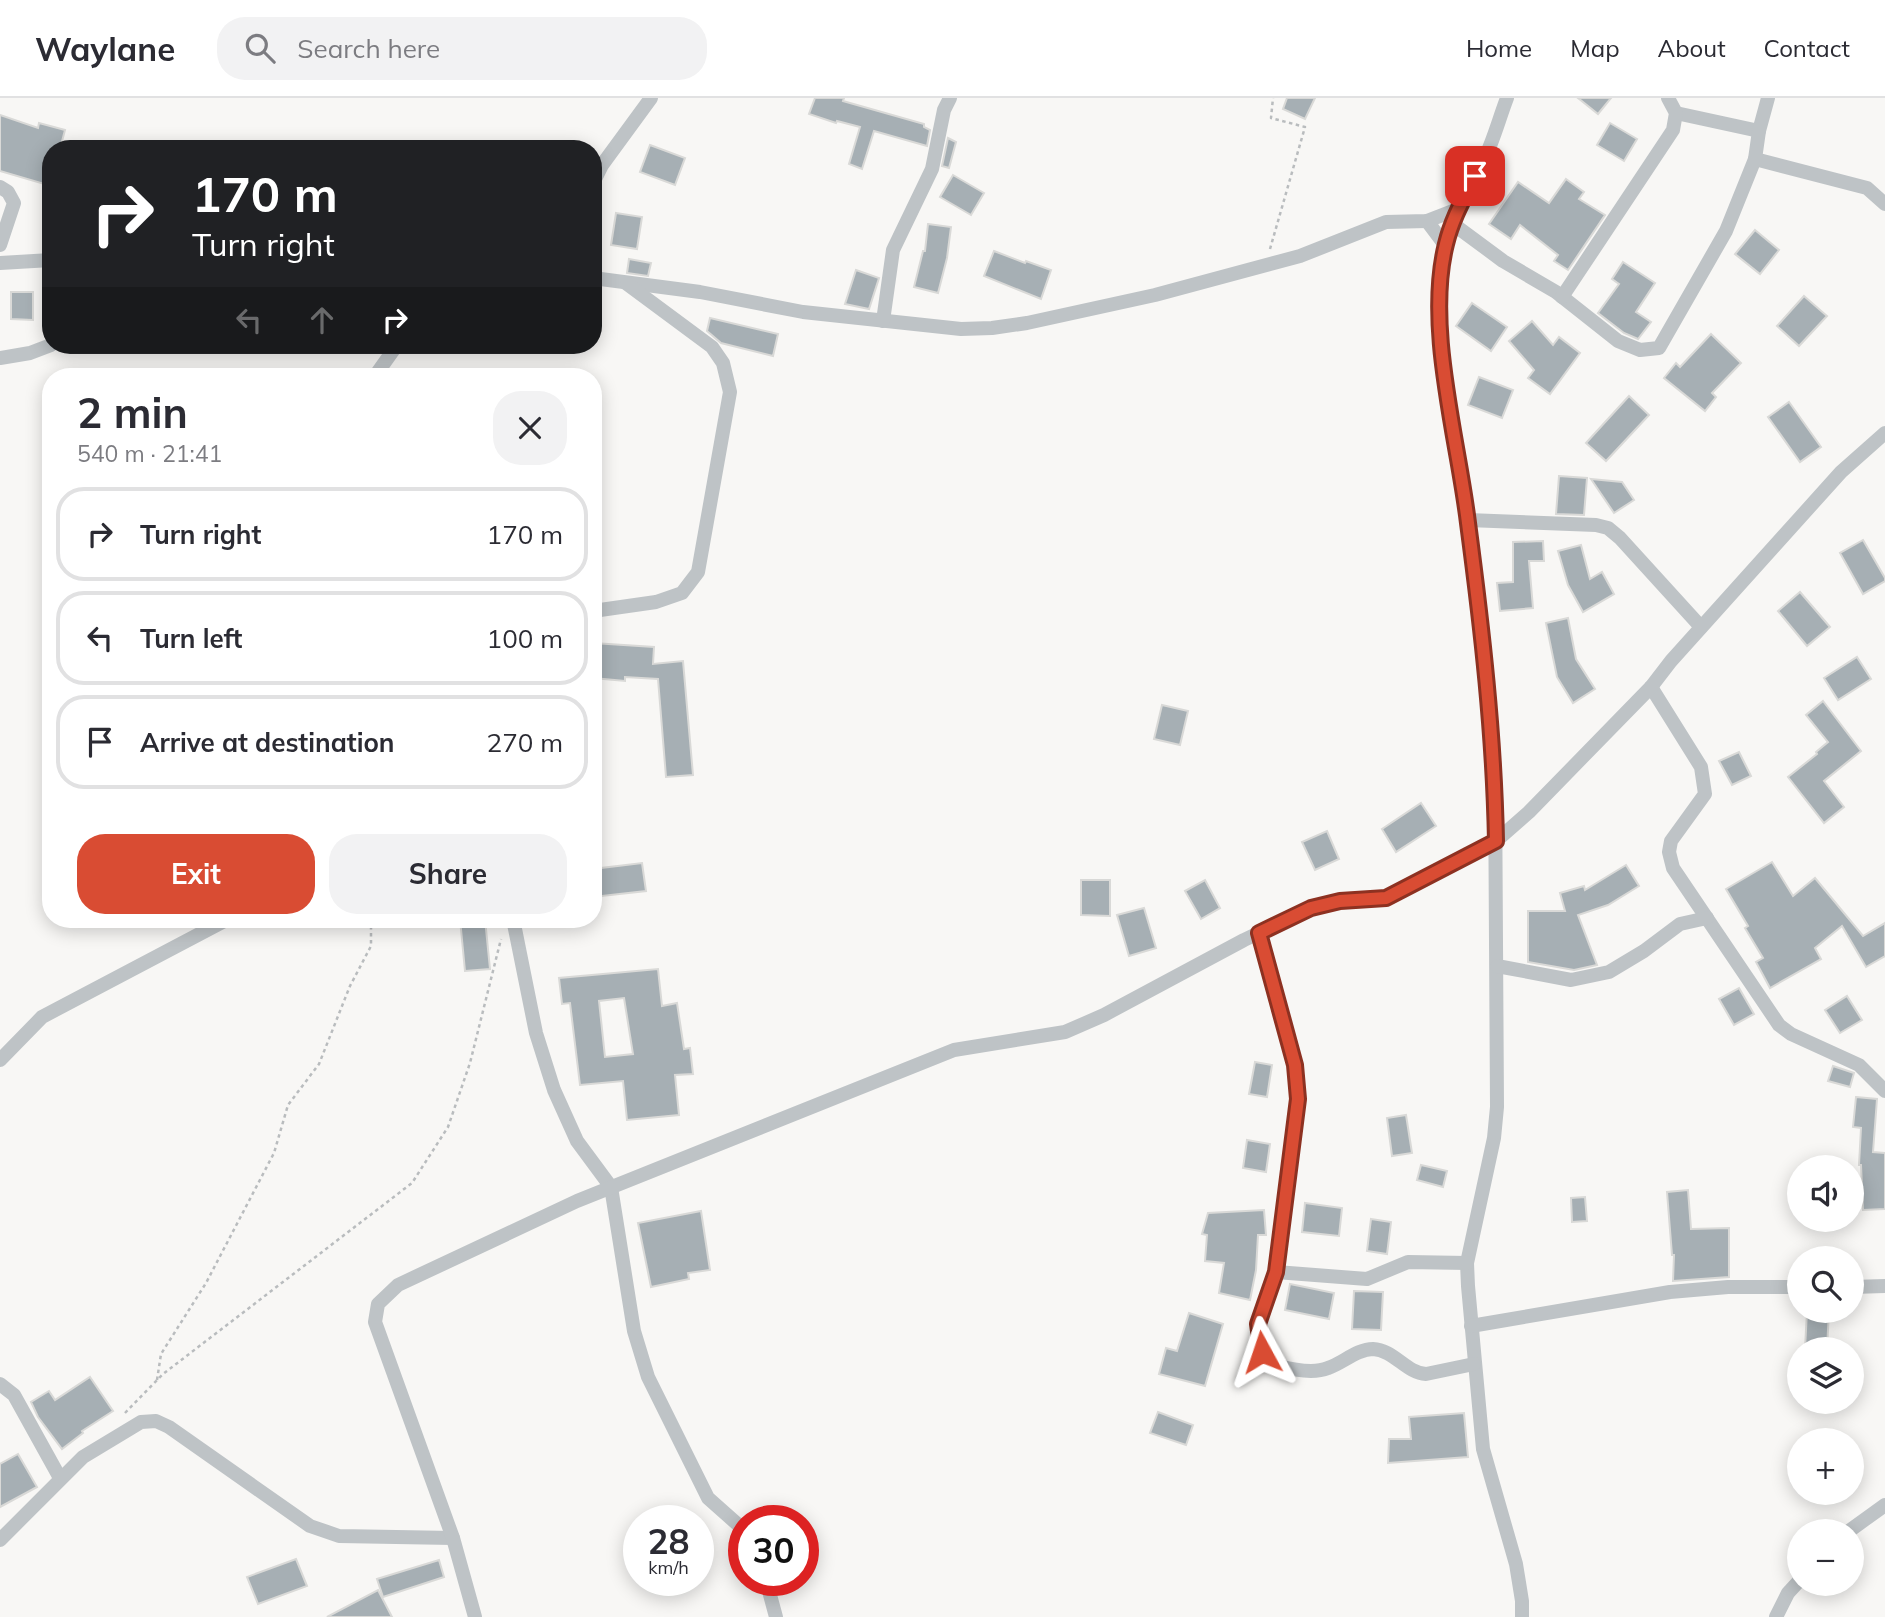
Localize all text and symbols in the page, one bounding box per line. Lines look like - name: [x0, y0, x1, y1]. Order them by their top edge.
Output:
- search box: [217, 17, 707, 80]
- text: Waylane: [35, 28, 175, 69]
- icon: search: [241, 29, 279, 67]
- text: Search here: [297, 32, 440, 65]
- text: Home: [1466, 33, 1532, 63]
- text: Map: [1570, 33, 1620, 63]
- text: About: [1658, 33, 1726, 63]
- text: Contact: [1764, 33, 1850, 63]
- pin: [1445, 146, 1505, 206]
- icon: arrive: [1456, 157, 1494, 195]
- text: 170 m: [192, 163, 338, 224]
- icon: right: [77, 168, 168, 259]
- text: Turn right: [192, 224, 335, 264]
- icon: left: [230, 301, 268, 339]
- icon: ahead: [303, 301, 341, 339]
- icon: right: [376, 301, 414, 339]
- text: 2 min: [77, 386, 188, 439]
- button: close: [493, 391, 567, 465]
- text: 540 m · 21:41: [77, 439, 222, 468]
- icon: right: [81, 515, 119, 553]
- text: Turn right: [140, 518, 261, 551]
- text: 170 m: [487, 518, 563, 551]
- icon: left: [81, 619, 119, 657]
- text: Turn left: [140, 622, 242, 655]
- text: 100 m: [487, 622, 563, 655]
- icon: arrive: [81, 723, 119, 761]
- text: Arrive at destination: [140, 726, 395, 759]
- text: 270 m: [487, 726, 563, 759]
- button: Exit: [77, 834, 315, 914]
- button: Share: [329, 834, 567, 914]
- map controls: [1787, 1155, 1864, 1596]
- button: sound: [1787, 1155, 1864, 1232]
- button: search: [1787, 1246, 1864, 1323]
- position arrow: [1225, 1315, 1299, 1389]
- button: layers: [1787, 1337, 1864, 1414]
- button: +: [1787, 1428, 1864, 1505]
- speed limit sign: 30: [728, 1505, 819, 1596]
- text: 28: [647, 1519, 690, 1563]
- button: −: [1787, 1519, 1864, 1596]
- text: km/h: [648, 1556, 689, 1579]

